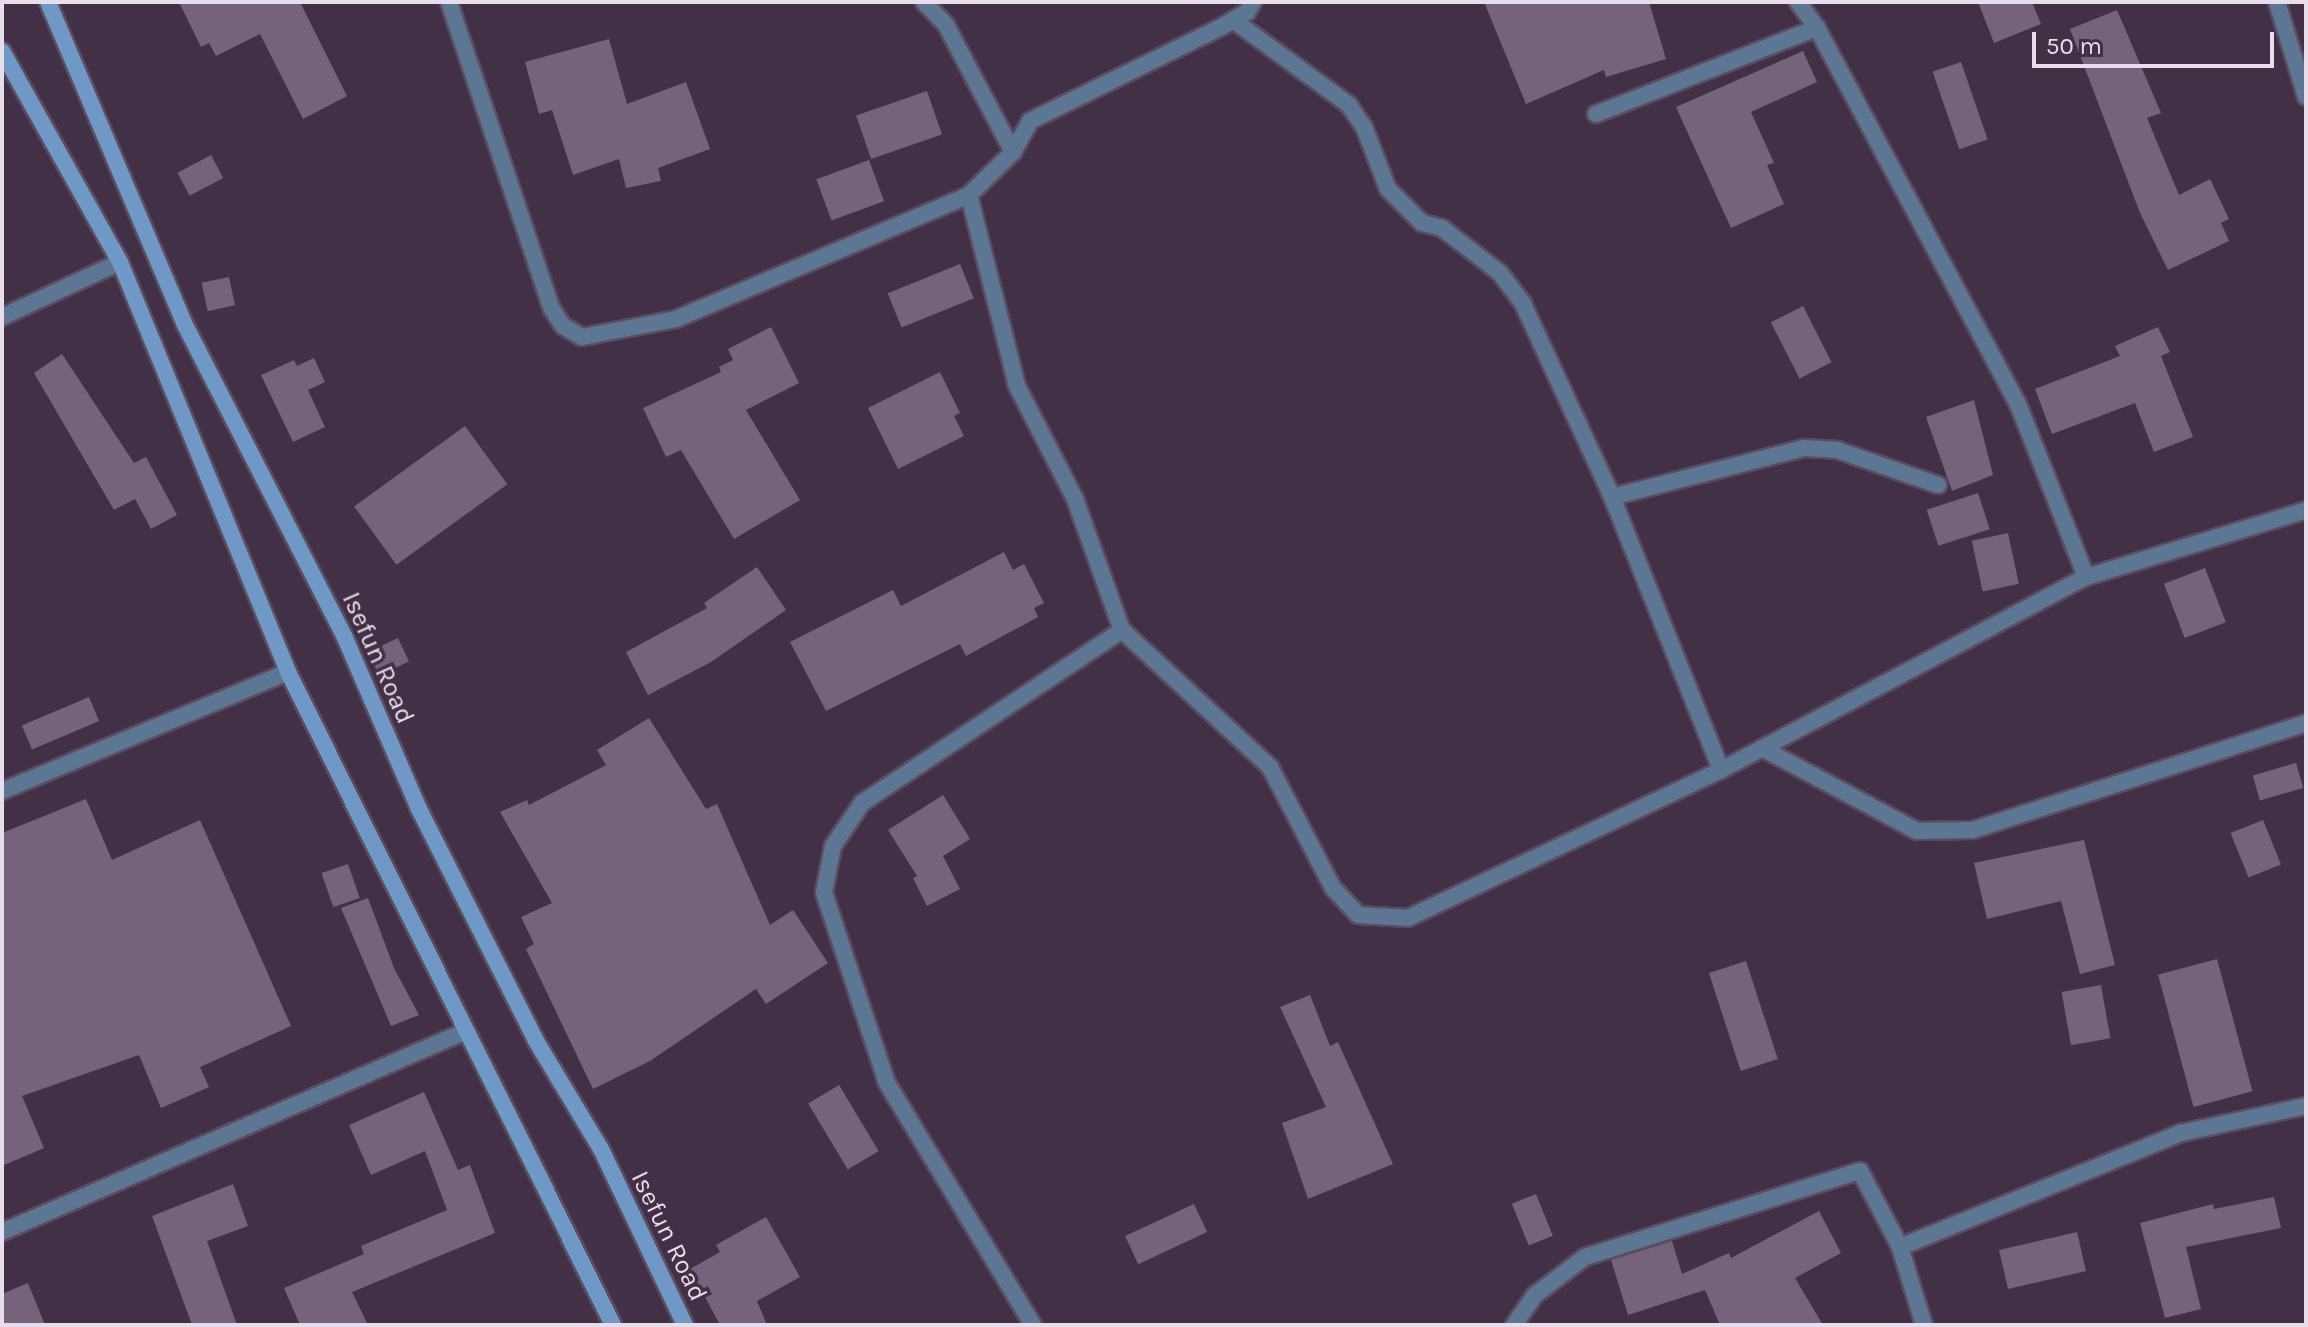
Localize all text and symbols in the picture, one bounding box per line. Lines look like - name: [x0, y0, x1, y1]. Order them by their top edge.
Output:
- scale bar: [2036, 16, 2278, 66]
- text: 50 m: [2046, 32, 2102, 60]
- street label: Isefun Road: [335, 587, 421, 729]
- street label: Isefun Road: [624, 1166, 714, 1306]

